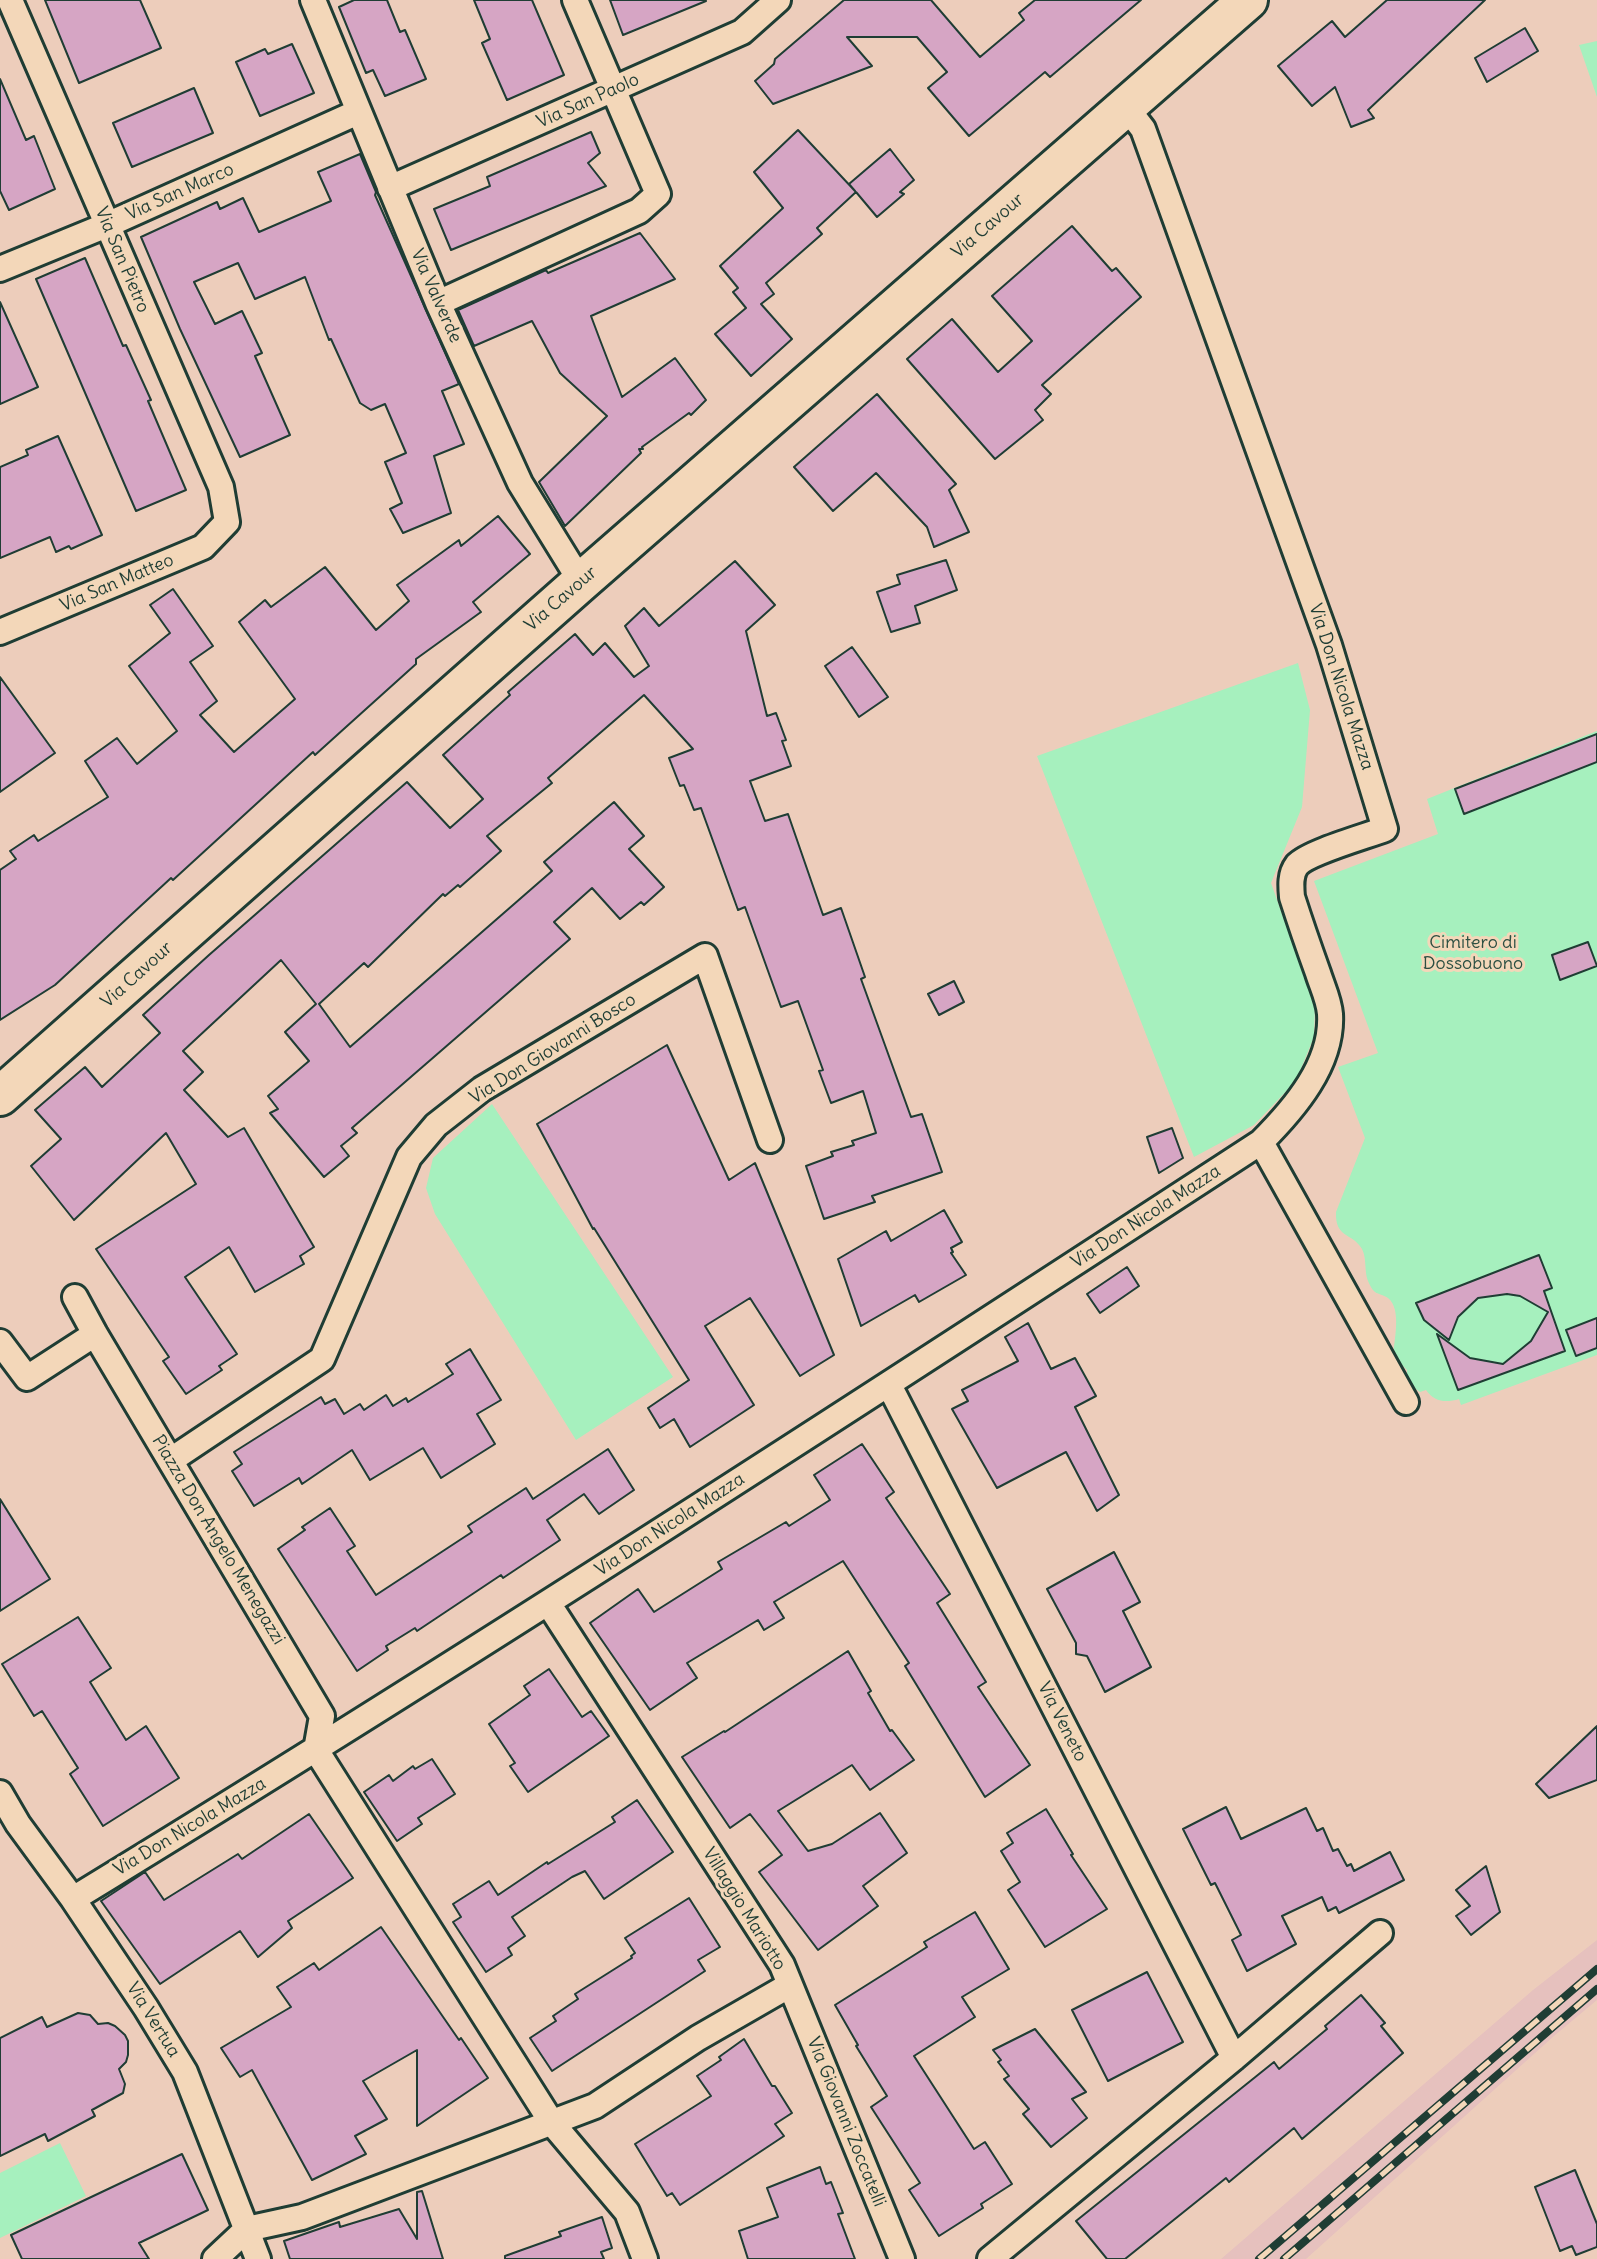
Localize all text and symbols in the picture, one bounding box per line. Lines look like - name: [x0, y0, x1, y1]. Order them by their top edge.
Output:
- street label: Via San Paolo: [534, 69, 642, 133]
- street label: Via San Marco: [123, 159, 237, 225]
- street label: Via Cavour: [948, 189, 1028, 263]
- street label: Via San Pietro: [90, 204, 154, 316]
- street label: Via Valverde: [406, 246, 466, 346]
- street label: Via San Matteo: [57, 549, 177, 617]
- street label: Via Cavour: [521, 562, 601, 636]
- street label: Via Don Nicola Mazza: [1304, 601, 1378, 773]
- park label: Cimitero di Dossobuono: [1423, 932, 1523, 974]
- street label: Via Cavour: [97, 937, 177, 1013]
- street label: Via Don Giovanni Bosco: [466, 989, 640, 1109]
- street label: Via Don Nicola Mazza: [1067, 1161, 1225, 1273]
- street label: Piazza Don Angelo Menegazzi: [147, 1431, 289, 1649]
- street label: Via Don Nicola Mazza: [591, 1469, 749, 1581]
- street label: Via Veneto: [1033, 1679, 1091, 1765]
- street label: Via Don Nicola Mazza: [110, 1773, 270, 1881]
- street label: Villaggio Mariotto: [698, 1844, 790, 1974]
- street label: Via Vertua: [122, 1979, 184, 2061]
- street label: Via Giovanni Zoccatelli: [802, 2034, 890, 2210]

